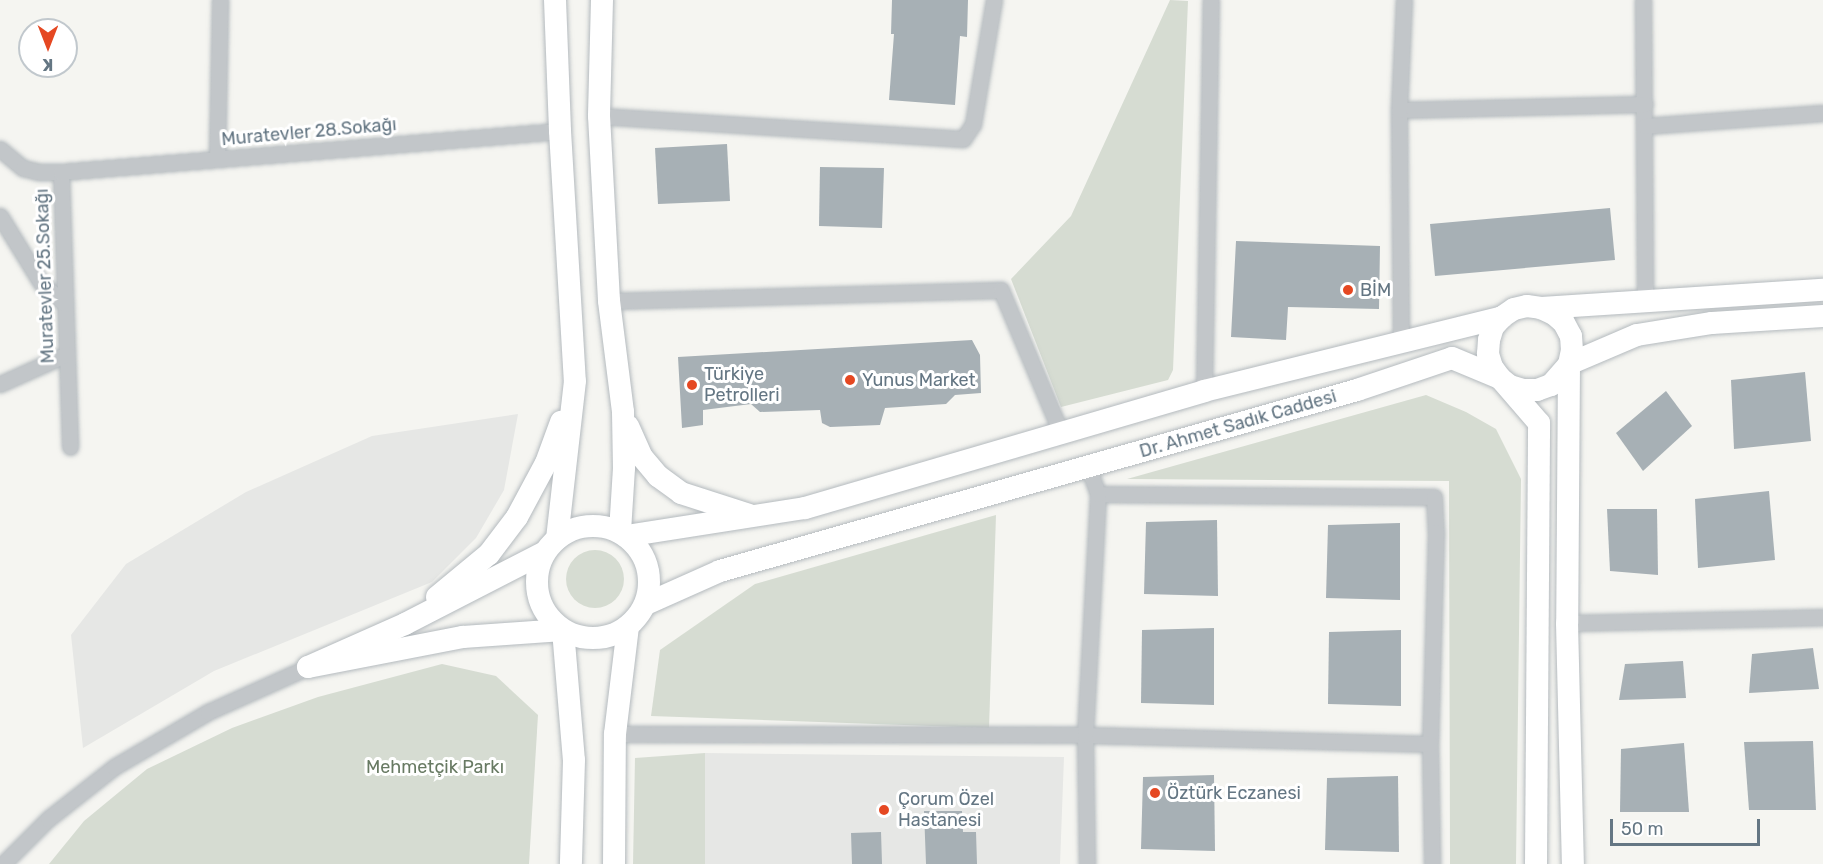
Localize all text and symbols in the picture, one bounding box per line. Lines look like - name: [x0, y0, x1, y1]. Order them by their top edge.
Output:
- north arrow: [18, 18, 78, 78]
- text: K: [43, 55, 53, 74]
- street label: Muratevler 28.Sokağı: [220, 114, 398, 150]
- street label: Muratevler 25.Sokağı: [31, 188, 59, 364]
- place label: BİM: [1360, 279, 1391, 301]
- marker: BİM: [1341, 283, 1355, 297]
- place label: Türkiye Petrolleri: [704, 364, 780, 406]
- place label: Yunus Market: [862, 369, 976, 391]
- marker: Yunus Market: [843, 373, 857, 387]
- marker: Türkiye Petrolleri: [685, 378, 699, 392]
- street label: Dr. Ahmet Sadık Caddesi: [1137, 385, 1339, 463]
- park label: Mehmetçik Parkı: [366, 756, 504, 778]
- place label: Öztürk Eczanesi: [1167, 782, 1301, 804]
- marker: Öztürk Eczanesi: [1148, 786, 1162, 800]
- place label: Çorum Özel Hastanesi: [898, 789, 994, 832]
- marker: Çorum Özel Hastanesi: [875, 801, 893, 819]
- scale bar: [1613, 807, 1763, 845]
- text: 50 m: [1621, 818, 1664, 840]

